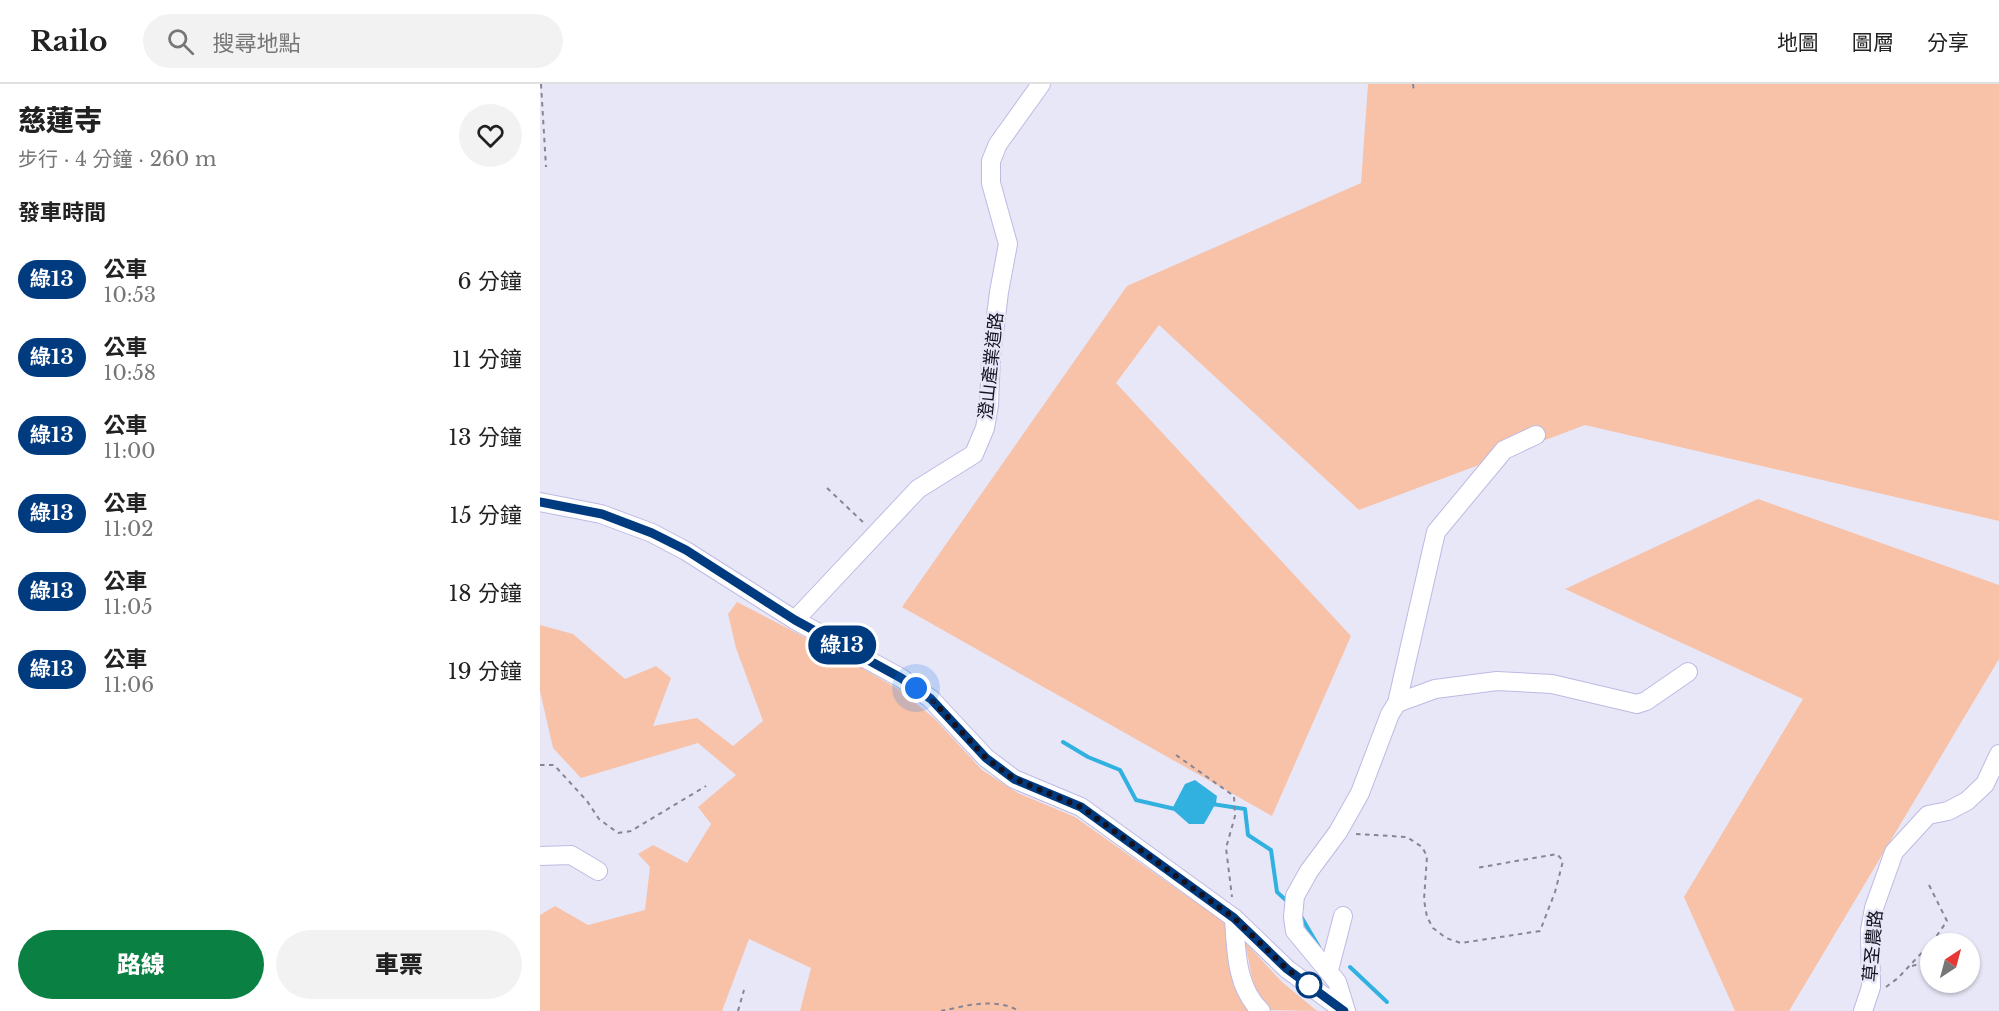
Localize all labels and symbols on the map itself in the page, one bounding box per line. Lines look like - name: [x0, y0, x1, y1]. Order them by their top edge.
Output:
- street label: 澄山產業道路: [974, 311, 1008, 421]
- line badge: 綠13: [808, 626, 876, 664]
- your location: [901, 673, 931, 703]
- street label: 草圣農路: [1859, 909, 1887, 983]
- north arrow: [1920, 933, 1980, 993]
- unlabelled marker: [1296, 972, 1322, 998]

